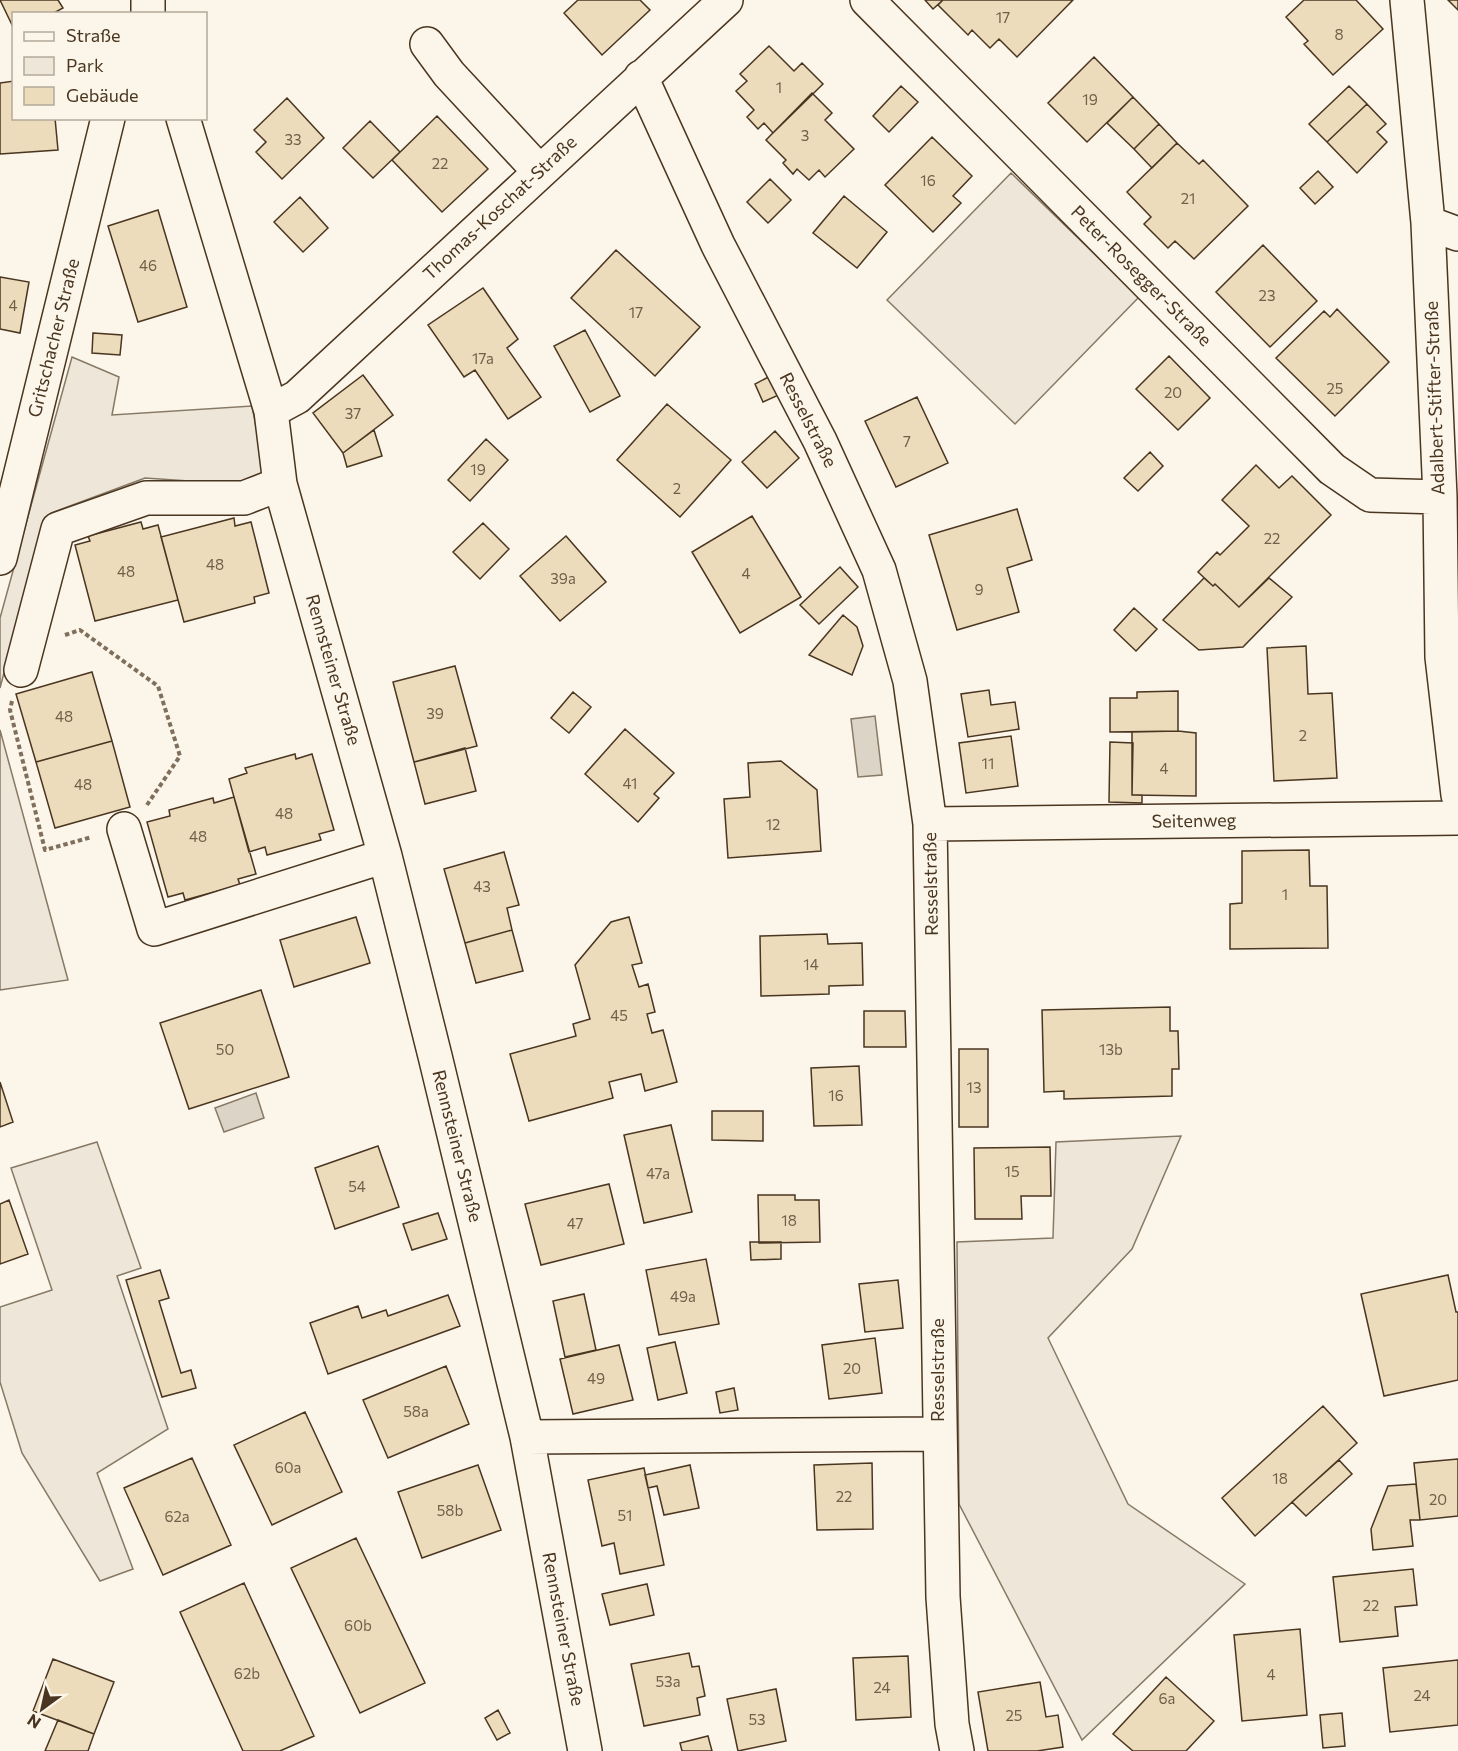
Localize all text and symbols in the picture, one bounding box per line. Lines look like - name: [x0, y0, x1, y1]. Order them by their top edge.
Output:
- house number: 17: [996, 8, 1010, 26]
- legend: [12, 12, 207, 120]
- text: Straße: [66, 24, 121, 46]
- house number: 8: [1334, 25, 1344, 43]
- text: Park: [66, 54, 104, 76]
- house number: 1: [776, 78, 782, 96]
- text: Gebäude: [66, 84, 139, 106]
- house number: 19: [1082, 90, 1098, 108]
- house number: 3: [801, 126, 809, 144]
- house number: 33: [284, 130, 302, 148]
- street label: Thomas-Koschat-Straße: [418, 130, 581, 284]
- house number: 22: [432, 154, 448, 172]
- house number: 16: [920, 171, 936, 189]
- house number: 21: [1181, 189, 1195, 207]
- street label: Peter-Rosegger-Straße: [1067, 200, 1217, 350]
- street label: Gritschacher Straße: [23, 256, 83, 420]
- house number: 46: [139, 256, 157, 274]
- house number: 23: [1259, 286, 1275, 304]
- house number: 4: [9, 296, 18, 314]
- street label: Adalbert-Stifter-Straße: [1420, 301, 1448, 496]
- house number: 17: [629, 303, 643, 321]
- house number: 17a: [472, 349, 494, 367]
- street label: Resselstraße: [776, 368, 842, 471]
- house number: 25: [1327, 379, 1343, 397]
- house number: 20: [1164, 383, 1182, 401]
- house number: 37: [345, 404, 361, 422]
- house number: 7: [903, 432, 911, 450]
- house number: 19: [470, 460, 486, 478]
- house number: 2: [673, 479, 681, 497]
- house number: 22: [1264, 529, 1280, 547]
- house number: 48: [206, 555, 224, 573]
- house number: 48: [117, 562, 135, 580]
- house number: 4: [742, 564, 751, 582]
- house number: 39a: [550, 569, 576, 587]
- house number: 9: [974, 580, 984, 598]
- street label: Rennsteiner Straße: [302, 592, 366, 748]
- house number: 39: [426, 704, 444, 722]
- house number: 48: [55, 707, 73, 725]
- house number: 2: [1299, 726, 1307, 744]
- house number: 11: [982, 754, 994, 772]
- house number: 4: [1160, 759, 1169, 777]
- house number: 41: [623, 774, 637, 792]
- house number: 48: [74, 775, 92, 793]
- house number: 48: [275, 804, 293, 822]
- street label: Seitenweg: [1151, 808, 1237, 832]
- house number: 12: [766, 815, 780, 833]
- house number: 48: [189, 827, 207, 845]
- street label: Resselstraße: [918, 832, 942, 936]
- house number: 43: [473, 877, 491, 895]
- house number: 1: [1282, 885, 1288, 903]
- house number: 14: [803, 955, 819, 973]
- house number: 45: [610, 1006, 628, 1024]
- house number: 50: [216, 1040, 234, 1058]
- house number: 13b: [1099, 1040, 1123, 1058]
- street label: Rennsteiner Straße: [428, 1067, 488, 1224]
- house number: 13: [967, 1078, 981, 1096]
- house number: 16: [828, 1086, 844, 1104]
- house number: 15: [1004, 1162, 1020, 1180]
- house number: 47a: [646, 1164, 670, 1182]
- house number: 54: [348, 1177, 366, 1195]
- house number: 18: [781, 1211, 797, 1229]
- house number: 47: [567, 1214, 583, 1232]
- house number: 49a: [670, 1287, 696, 1305]
- street label: Resselstraße: [926, 1318, 948, 1422]
- house number: 20: [843, 1359, 861, 1377]
- house number: 49: [587, 1369, 605, 1387]
- house number: 58a: [403, 1402, 429, 1420]
- house number: 60a: [275, 1458, 301, 1476]
- house number: 18: [1272, 1469, 1288, 1487]
- house number: 22: [836, 1487, 852, 1505]
- house number: 20: [1429, 1490, 1447, 1508]
- house number: 58b: [437, 1501, 463, 1519]
- house number: 51: [617, 1506, 633, 1524]
- house number: 62a: [164, 1507, 190, 1525]
- street label: Rennsteiner Straße: [538, 1550, 590, 1708]
- house number: 22: [1363, 1596, 1379, 1614]
- house number: 60b: [344, 1616, 372, 1634]
- house number: 62b: [234, 1664, 260, 1682]
- house number: 4: [1267, 1665, 1276, 1683]
- house number: 53a: [655, 1672, 681, 1690]
- house number: 24: [873, 1678, 891, 1696]
- north arrow: [12, 1679, 72, 1739]
- house number: 24: [1413, 1686, 1431, 1704]
- house number: 6a: [1159, 1689, 1175, 1707]
- house number: 25: [1006, 1706, 1022, 1724]
- house number: 53: [748, 1710, 766, 1728]
- text: N: [23, 1711, 44, 1733]

